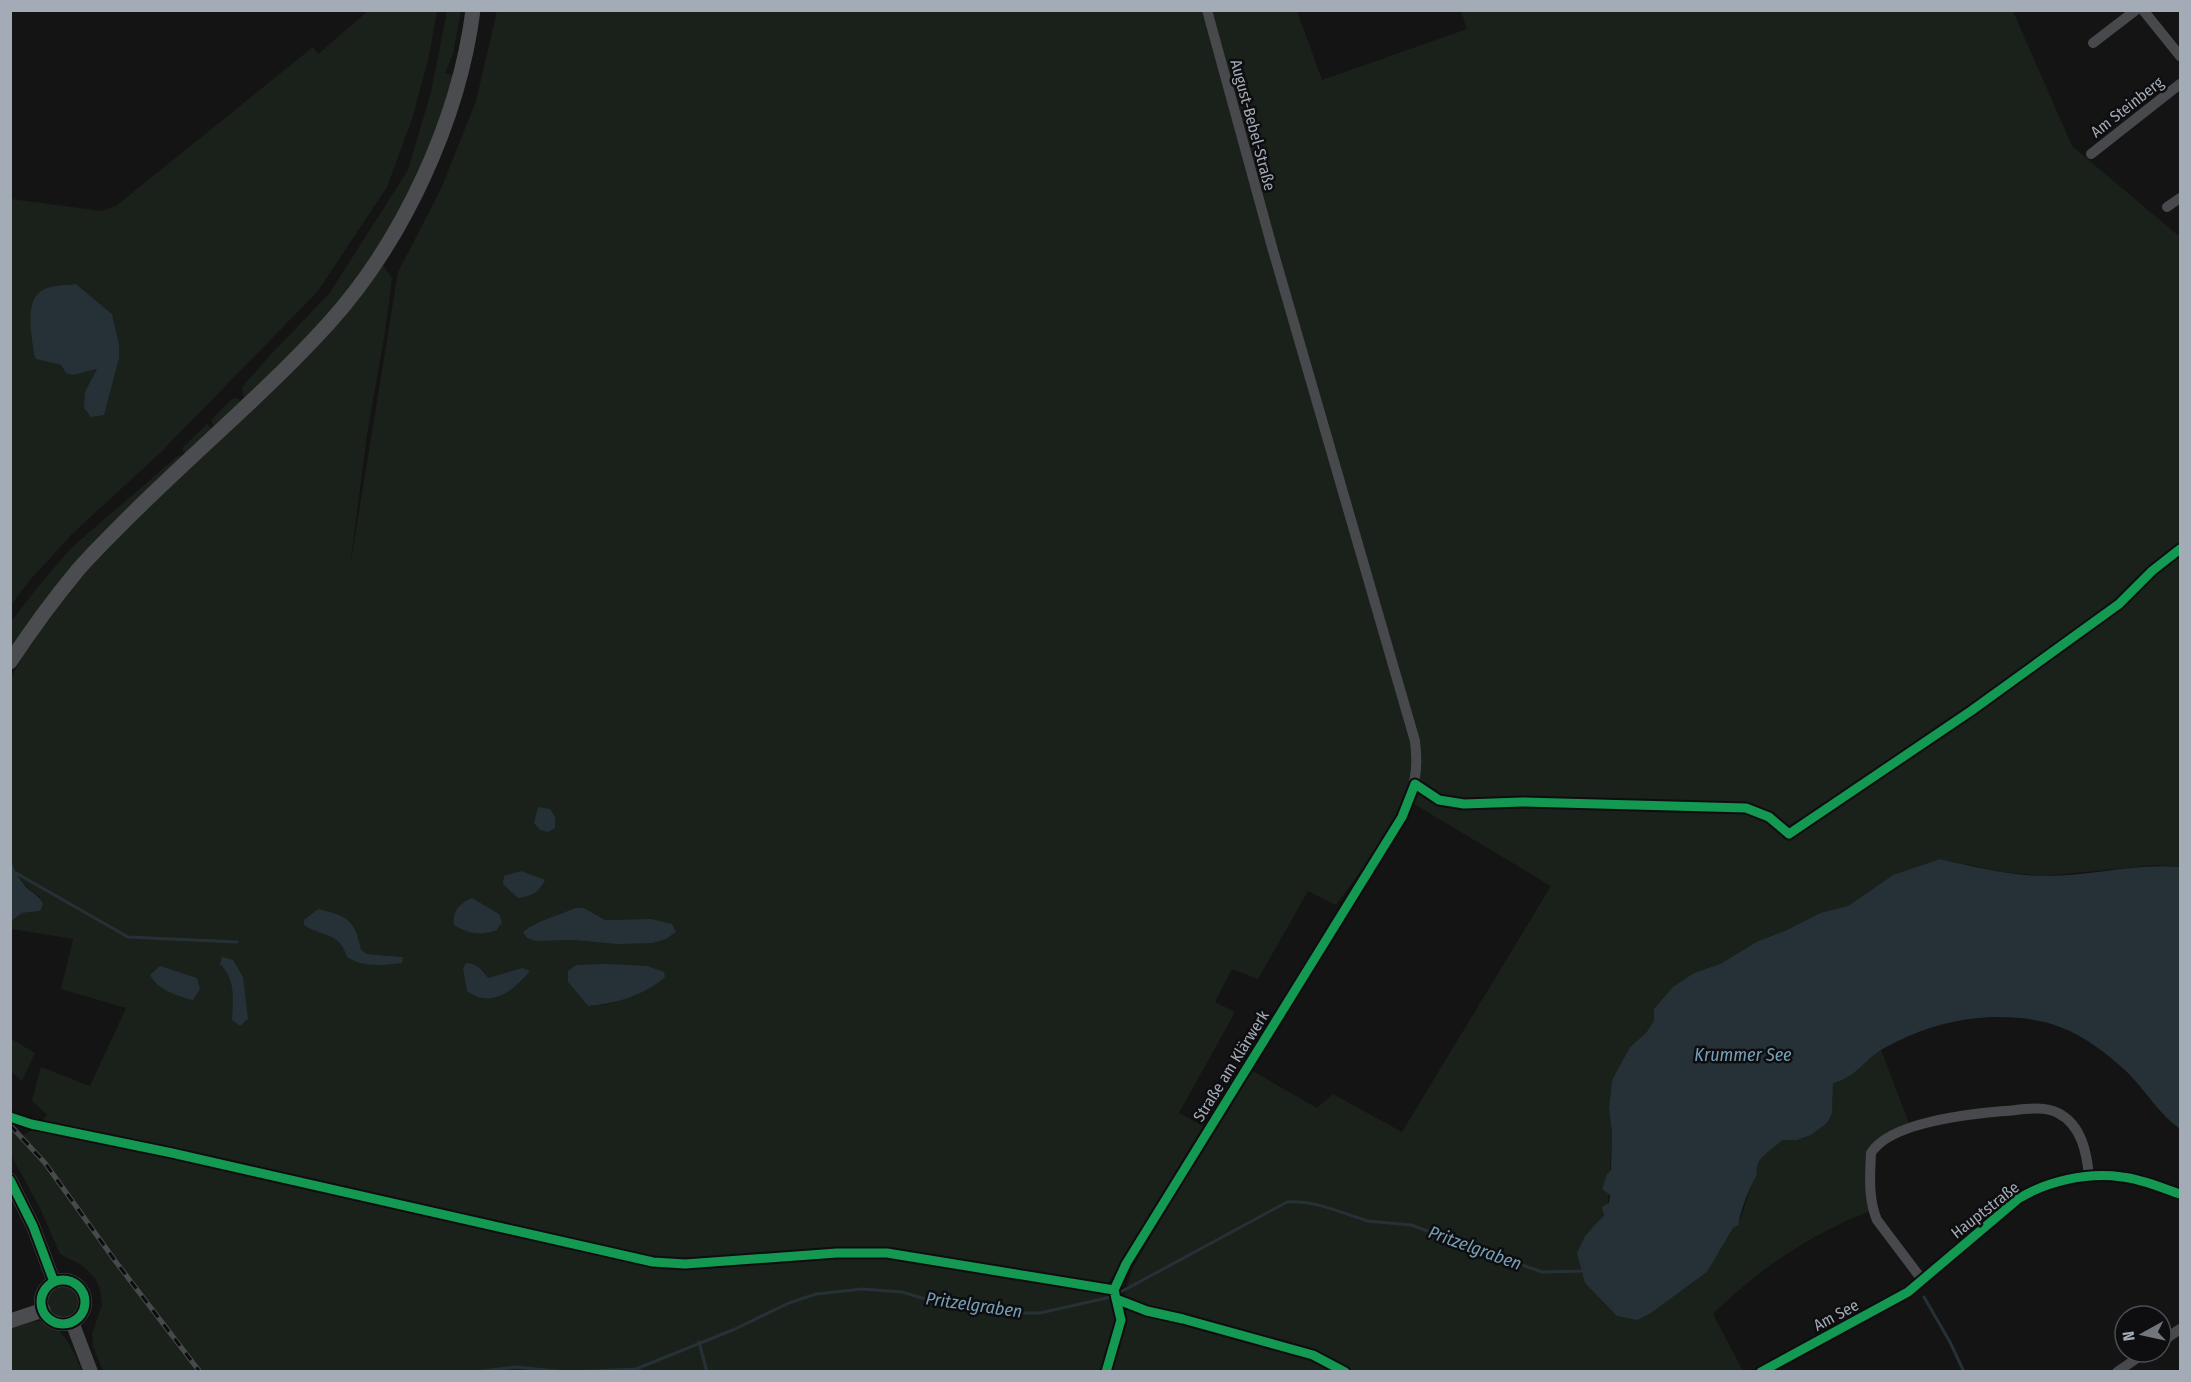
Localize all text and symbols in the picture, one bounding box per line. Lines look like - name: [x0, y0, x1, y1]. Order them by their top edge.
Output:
- street label: August-Bebel-Straße: [1226, 57, 1280, 193]
- street label: Am Steinberg: [2087, 72, 2168, 141]
- street label: Straße am Klärwerk: [1189, 1006, 1273, 1125]
- water label: Krummer See: [1694, 1044, 1792, 1066]
- street label: Hauptstraße: [1947, 1177, 2023, 1242]
- water label: Pritzelgraben: [1425, 1221, 1525, 1275]
- water label: Pritzelgraben: [924, 1287, 1024, 1323]
- street label: Am See: [1810, 1295, 1862, 1335]
- north arrow: [2113, 1304, 2173, 1364]
- text: N: [2119, 1330, 2139, 1342]

